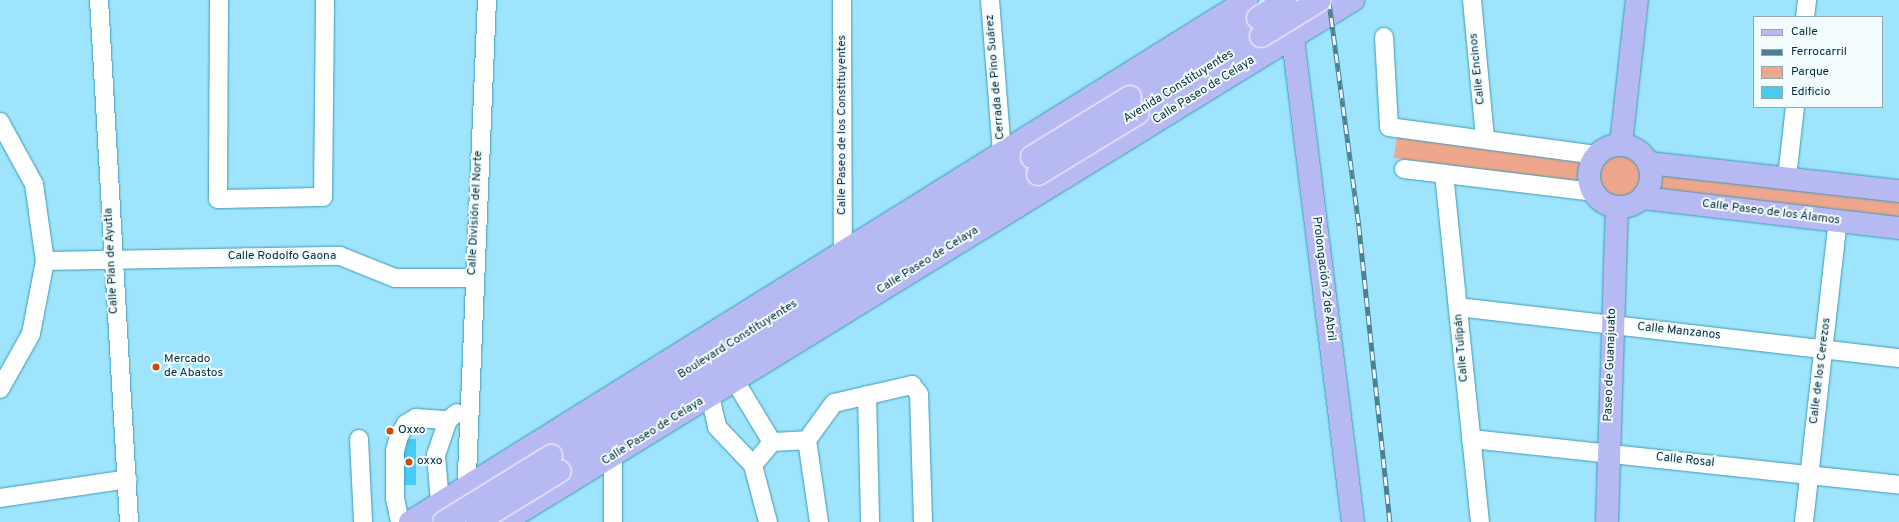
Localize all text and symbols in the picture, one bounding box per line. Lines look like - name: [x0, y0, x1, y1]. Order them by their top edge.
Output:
- street label: Cerrada de Pino Suárez: [983, 14, 1009, 140]
- legend: [1753, 16, 1883, 108]
- text: Calle: [1791, 24, 1818, 40]
- street label: Calle Encinos: [1467, 32, 1489, 106]
- street label: Calle Paseo de los Constituyentes: [836, 35, 850, 215]
- text: Ferrocarril: [1791, 44, 1847, 60]
- street label: Avenida Constituyentes: [1121, 47, 1237, 127]
- street label: Calle Paseo de Celaya: [1151, 54, 1257, 128]
- text: Parque: [1791, 64, 1829, 80]
- text: Edificio: [1791, 84, 1830, 100]
- street label: Calle División del Norte: [466, 150, 486, 276]
- street label: Calle Paseo de los Álamos: [1701, 197, 1841, 229]
- street label: Calle Plan de Ayutla: [102, 207, 122, 315]
- street label: Prolongación 2 de Abril: [1308, 216, 1338, 342]
- street label: Calle Paseo de Celaya: [875, 224, 981, 298]
- street label: Calle Rodolfo Gaona: [228, 250, 336, 264]
- street label: Boulevard Constituyentes: [676, 297, 800, 383]
- street label: Paseo de Guanajuato: [1602, 308, 1620, 422]
- street label: Calle Tulipán: [1452, 313, 1472, 383]
- street label: Calle de los Cerezos: [1807, 317, 1835, 425]
- street label: Calle Manzanos: [1637, 320, 1721, 344]
- place label: Mercado de Abastos: [164, 353, 224, 381]
- marker: Mercado de Abastos: [151, 362, 161, 372]
- street label: Calle Paseo de Celaya: [600, 395, 706, 469]
- place label: Oxxo: [398, 424, 426, 438]
- marker: Oxxo: [385, 426, 395, 436]
- street label: Calle Rosal: [1655, 451, 1715, 471]
- place label: oxxo: [417, 455, 443, 469]
- marker: oxxo: [404, 457, 414, 467]

